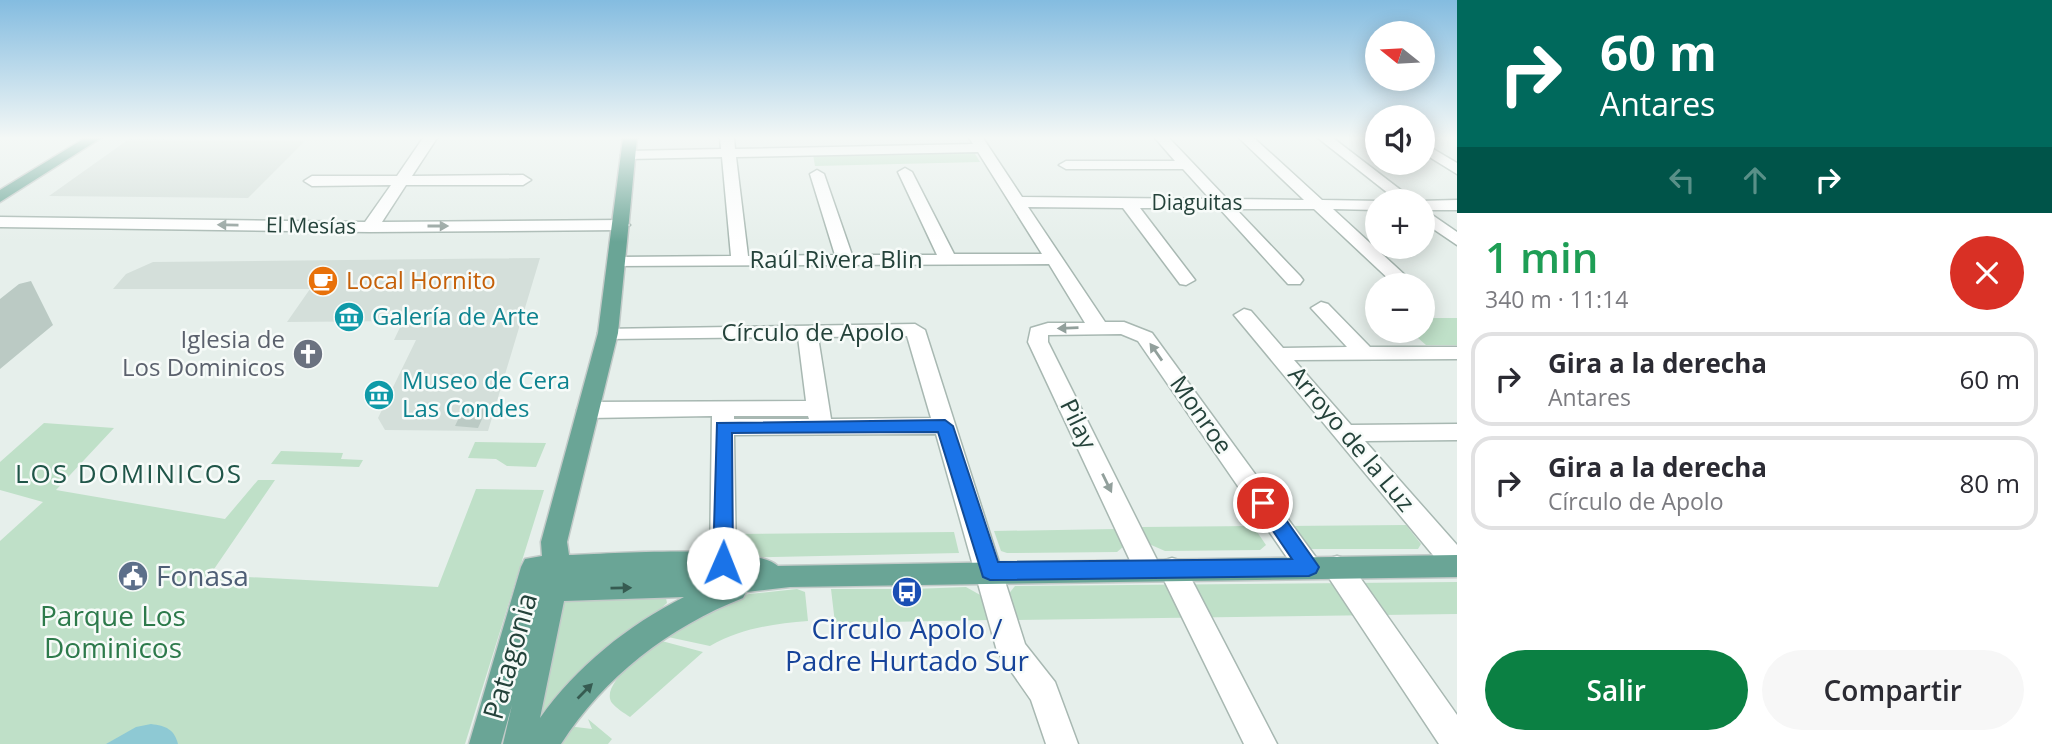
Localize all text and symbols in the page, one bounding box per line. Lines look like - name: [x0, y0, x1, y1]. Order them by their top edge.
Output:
- text: 60 m: [1600, 19, 1717, 85]
- north arrow: [1365, 21, 1435, 91]
- map controls: [1365, 21, 1435, 343]
- icon: right: [1485, 28, 1576, 119]
- text: Antares: [1600, 82, 1715, 125]
- button: sound: [1365, 105, 1435, 175]
- icon: left: [1663, 161, 1701, 199]
- icon: ahead: [1736, 161, 1774, 199]
- icon: right: [1809, 161, 1847, 199]
- street label: Diaguitas: [1152, 188, 1242, 216]
- button: +: [1365, 189, 1435, 259]
- street label: El Mesías: [266, 210, 356, 240]
- one-way arrow: [217, 219, 239, 231]
- one-way arrow: [428, 220, 450, 232]
- text: 1 min: [1485, 228, 1598, 285]
- button: close: [1950, 236, 2024, 310]
- street label: Raúl Rivera Blin: [749, 242, 923, 275]
- place label: Local Hornito: [346, 263, 496, 296]
- cafe icon: Local Hornito: [306, 264, 340, 298]
- button: −: [1365, 273, 1435, 343]
- text: 340 m · 11:14: [1485, 283, 1628, 315]
- place label: Galería de Arte: [372, 299, 539, 332]
- museum icon: Galería de Arte: [332, 300, 366, 334]
- street label: Círculo de Apolo: [721, 315, 905, 348]
- place label: Iglesia de Los Dominicos: [122, 322, 285, 383]
- one-way arrow: [1057, 323, 1079, 334]
- church icon: Iglesia de Los Dominicos: [291, 337, 325, 371]
- one-way arrow: [1149, 343, 1163, 361]
- text: Gira a la derecha: [1548, 345, 1767, 381]
- street label: Arroyo de la Luz: [1282, 358, 1423, 518]
- icon: right: [1489, 360, 1527, 398]
- text: 60 m: [1959, 361, 2020, 397]
- place label: Museo de Cera Las Condes: [402, 363, 570, 424]
- street label: Monroe: [1163, 368, 1241, 460]
- museum icon: Museo de Cera Las Condes: [362, 378, 396, 412]
- text: Antares: [1548, 381, 1631, 413]
- street label: Pilay: [1053, 393, 1106, 455]
- text: Gira a la derecha: [1548, 449, 1767, 485]
- district label: LOS DOMINICOS: [15, 455, 243, 491]
- icon: right: [1489, 464, 1527, 502]
- text: 80 m: [1959, 465, 2020, 501]
- one-way arrow: [1101, 473, 1113, 493]
- pin: [1233, 473, 1293, 533]
- icon: arrive: [1244, 484, 1282, 522]
- text: Círculo de Apolo: [1548, 485, 1724, 517]
- position arrow: [686, 526, 760, 600]
- place label: Fonasa: [156, 556, 249, 594]
- public building icon: Fonasa: [116, 559, 150, 593]
- bus stop icon: Circulo Apolo / Padre Hurtado Sur: [890, 575, 924, 609]
- one-way arrow: [610, 582, 632, 593]
- street label: Patagonia: [473, 588, 545, 723]
- park label: Parque Los Dominicos: [40, 596, 186, 666]
- place label: Circulo Apolo / Padre Hurtado Sur: [785, 609, 1030, 679]
- button: Salir: [1485, 650, 1748, 730]
- button: Compartir: [1762, 650, 2024, 730]
- one-way arrow: [576, 683, 592, 700]

